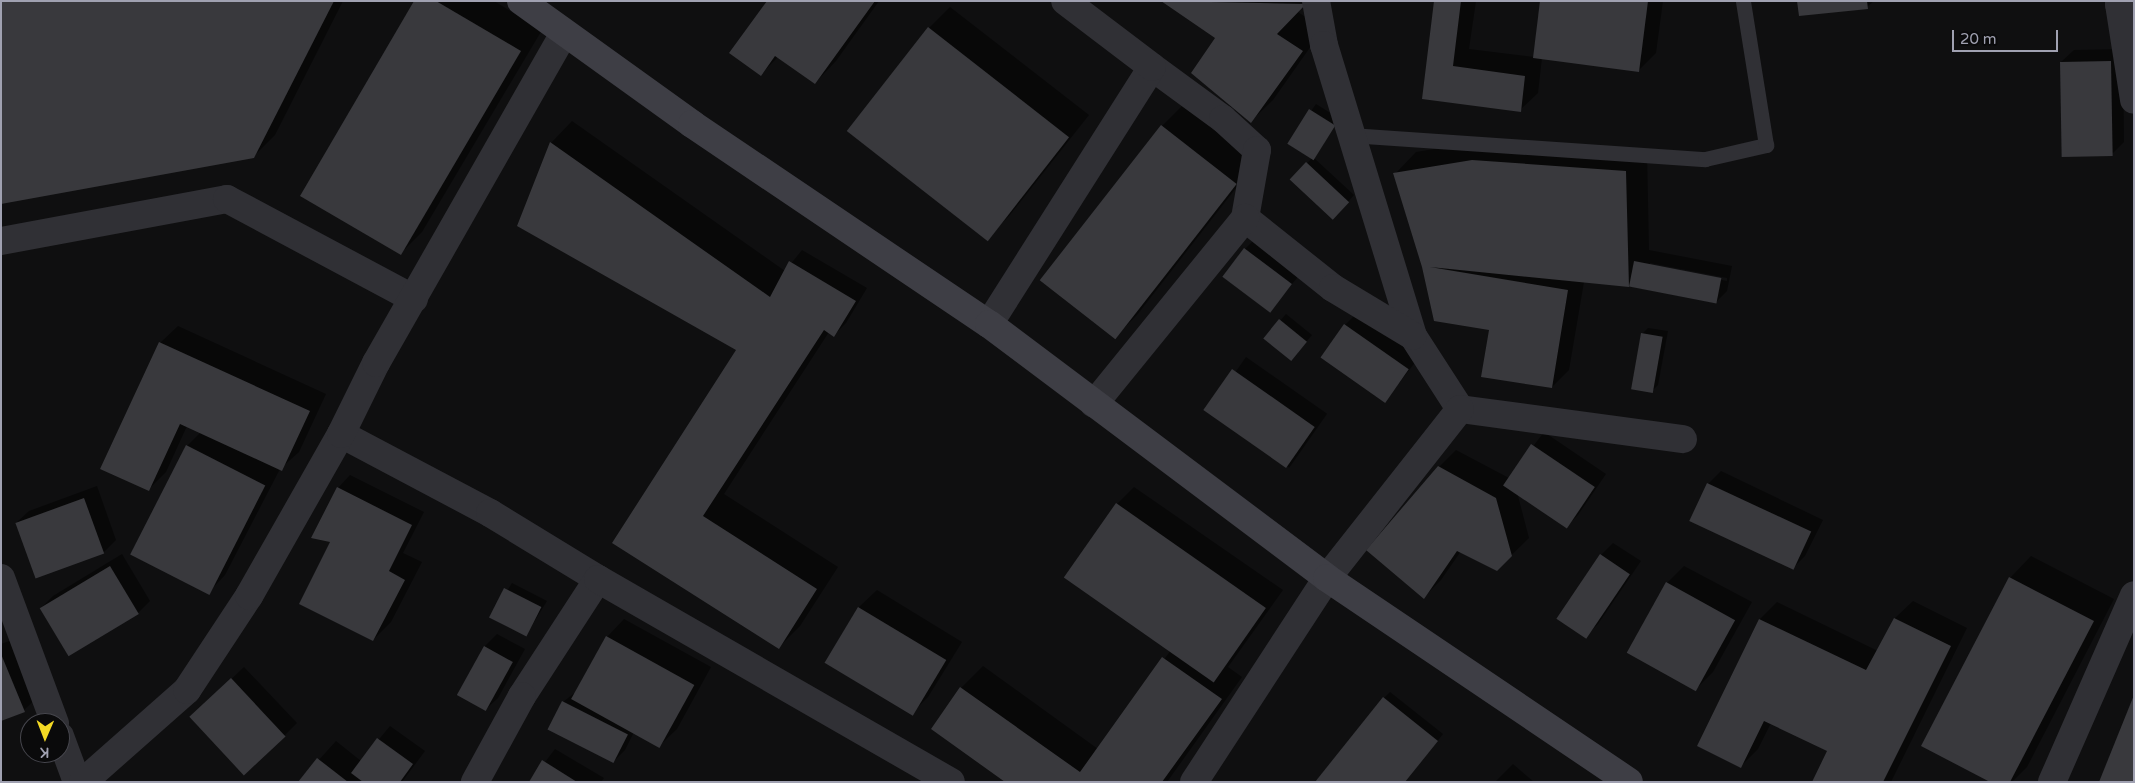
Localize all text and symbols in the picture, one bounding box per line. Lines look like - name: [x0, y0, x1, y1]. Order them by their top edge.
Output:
- scale bar: [1955, 20, 2061, 52]
- text: 20 m: [1960, 30, 1997, 48]
- north arrow: [20, 713, 70, 763]
- text: K: [40, 744, 50, 761]

